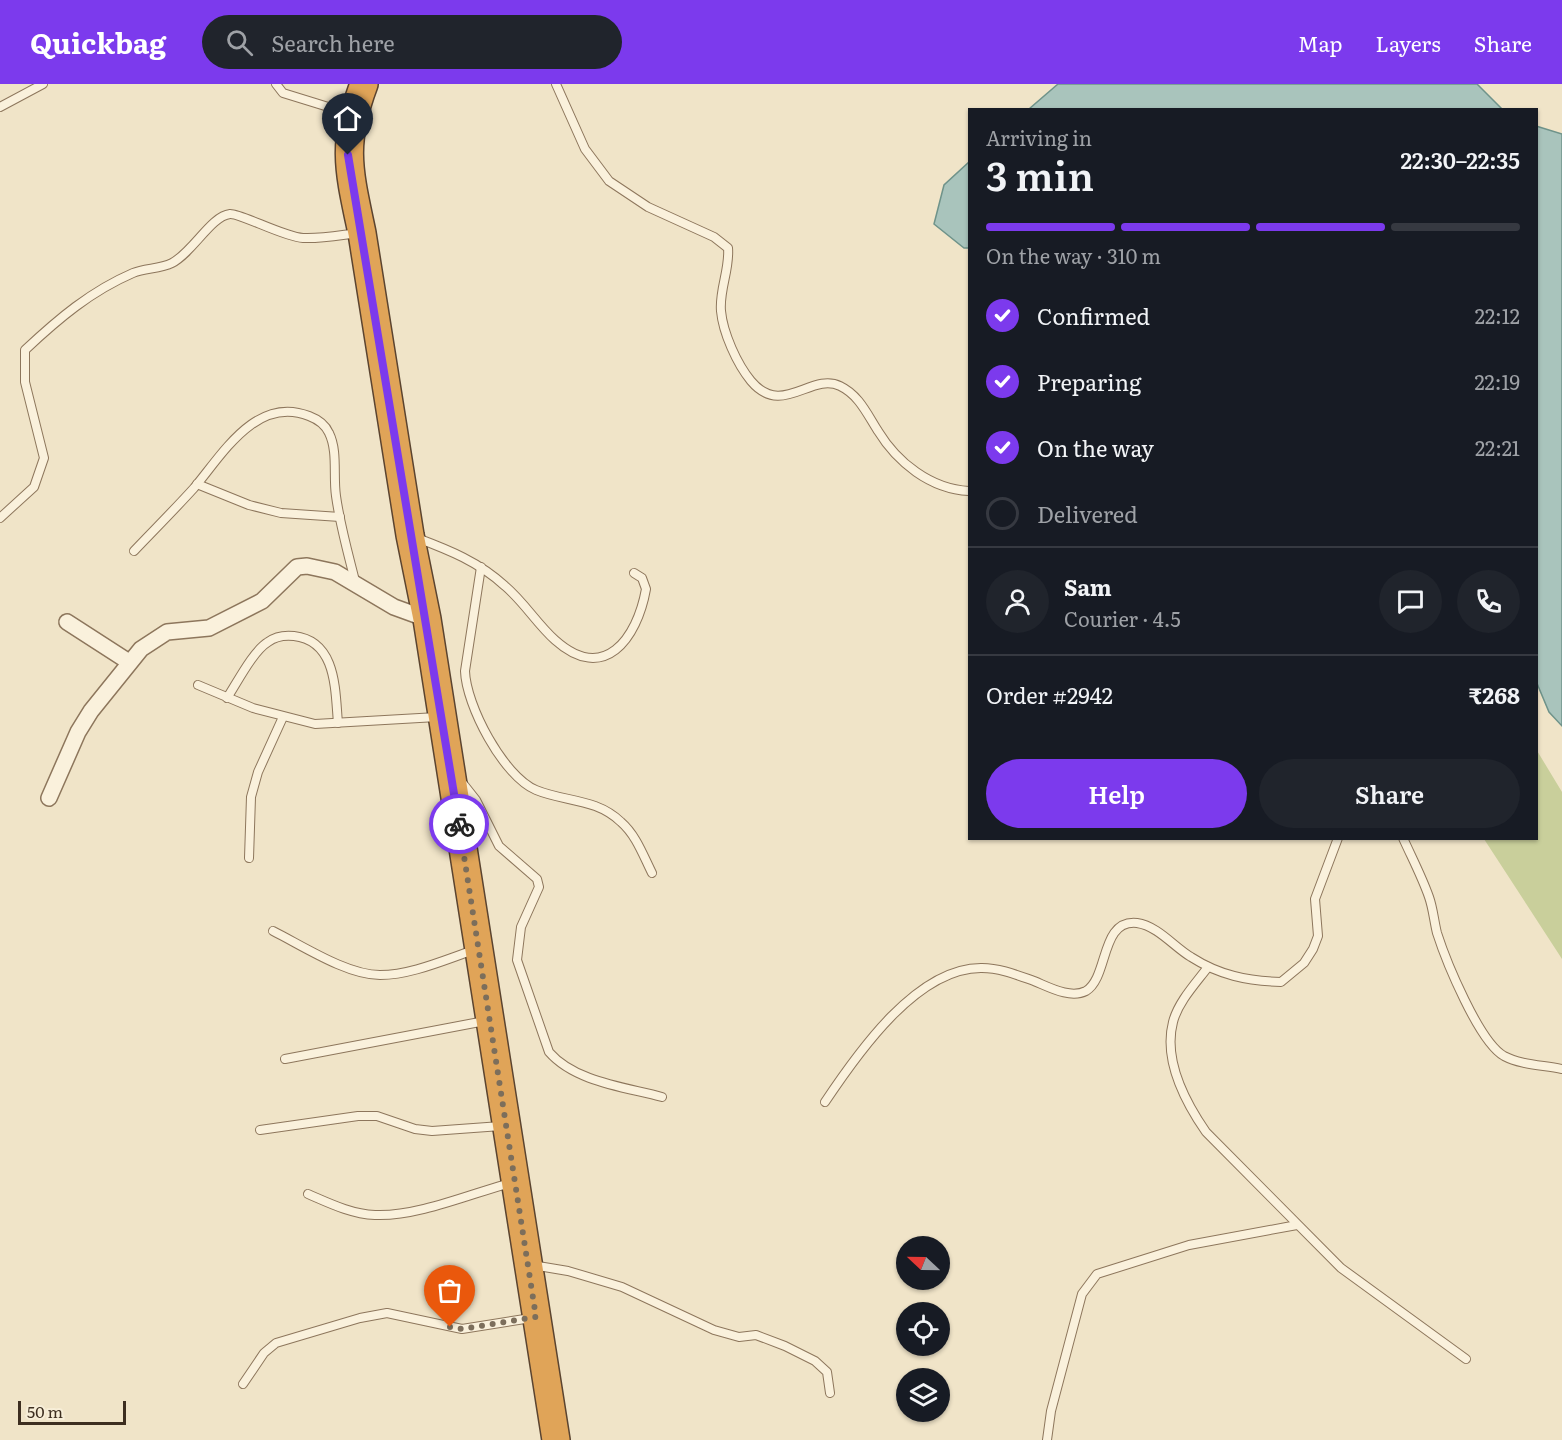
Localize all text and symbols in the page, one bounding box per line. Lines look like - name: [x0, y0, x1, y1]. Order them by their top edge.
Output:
- search box: [202, 15, 622, 69]
- text: Quickbag: [30, 21, 166, 63]
- icon: search: [223, 26, 256, 59]
- text: Search here: [271, 26, 395, 59]
- text: Map: [1298, 27, 1343, 58]
- text: Layers: [1376, 27, 1441, 58]
- text: Share: [1474, 27, 1532, 58]
- pin: [322, 93, 373, 155]
- icon: home: [331, 102, 364, 135]
- text: Arriving in: [986, 122, 1092, 152]
- text: 22:30–22:35: [1401, 143, 1520, 176]
- text: 3 min: [986, 145, 1094, 203]
- text: On the way · 310 m: [986, 240, 1161, 270]
- icon: check: [986, 299, 1019, 332]
- text: Confirmed: [1037, 299, 1150, 332]
- text: 22:12: [1475, 300, 1520, 330]
- icon: check: [986, 365, 1019, 398]
- text: Preparing: [1037, 365, 1141, 398]
- text: 22:19: [1474, 366, 1520, 396]
- icon: check: [986, 431, 1019, 464]
- text: On the way: [1037, 431, 1154, 464]
- text: 22:21: [1475, 432, 1520, 462]
- text: Delivered: [1037, 497, 1138, 530]
- button: person: [986, 570, 1049, 633]
- text: Sam: [1064, 570, 1112, 603]
- button: chat: [1379, 570, 1442, 633]
- button: phone: [1457, 570, 1520, 633]
- text: Courier · 4.5: [1064, 603, 1181, 633]
- text: Order #2942: [986, 678, 1113, 711]
- text: ₹268: [1469, 678, 1520, 711]
- button: Help: [986, 759, 1247, 828]
- button: Share: [1259, 759, 1520, 828]
- courier: [429, 794, 489, 854]
- icon: bike: [443, 808, 476, 841]
- north arrow: [896, 1236, 950, 1290]
- map controls: [896, 1236, 950, 1422]
- pin: [424, 1265, 475, 1327]
- icon: bag: [433, 1274, 466, 1307]
- button: locate: [896, 1302, 950, 1356]
- button: layers: [896, 1368, 950, 1422]
- scale bar: [18, 1398, 126, 1426]
- text: 50 m: [27, 1399, 63, 1423]

